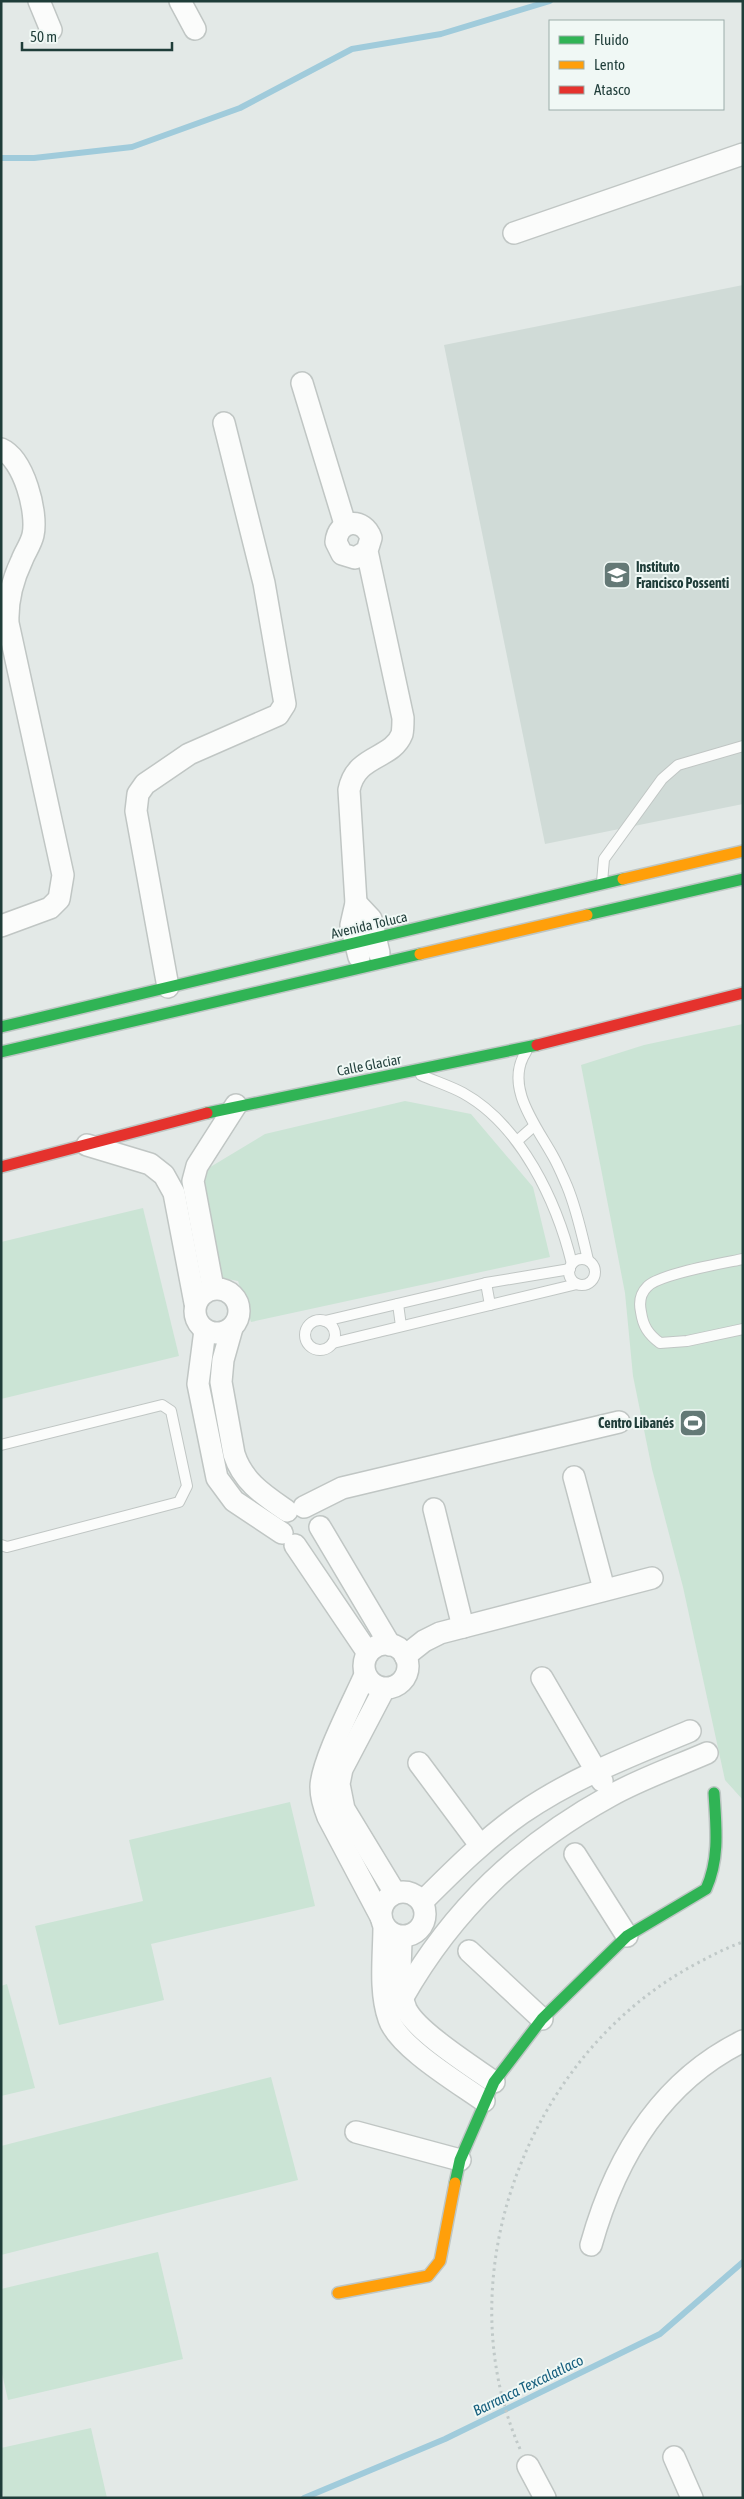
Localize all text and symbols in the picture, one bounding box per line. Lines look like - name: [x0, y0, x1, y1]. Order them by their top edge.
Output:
- scale bar: [22, 20, 172, 52]
- legend: [549, 20, 724, 110]
- text: 50 m: [30, 28, 57, 45]
- text: Fluido: [594, 31, 629, 48]
- text: Lento: [594, 56, 625, 73]
- text: Atasco: [594, 81, 631, 98]
- place label: Instituto Francisco Possenti: [636, 559, 729, 591]
- school or university icon: Instituto Francisco Possenti: [602, 560, 632, 590]
- street label: Avenida Toluca: [329, 908, 409, 942]
- street label: Calle Glaciar: [336, 1051, 403, 1079]
- sports icon: Centro Libanés: [678, 1408, 708, 1438]
- place label: Centro Libanés: [598, 1415, 674, 1431]
- water label: Barranca Texcalatlaco: [470, 2351, 586, 2419]

